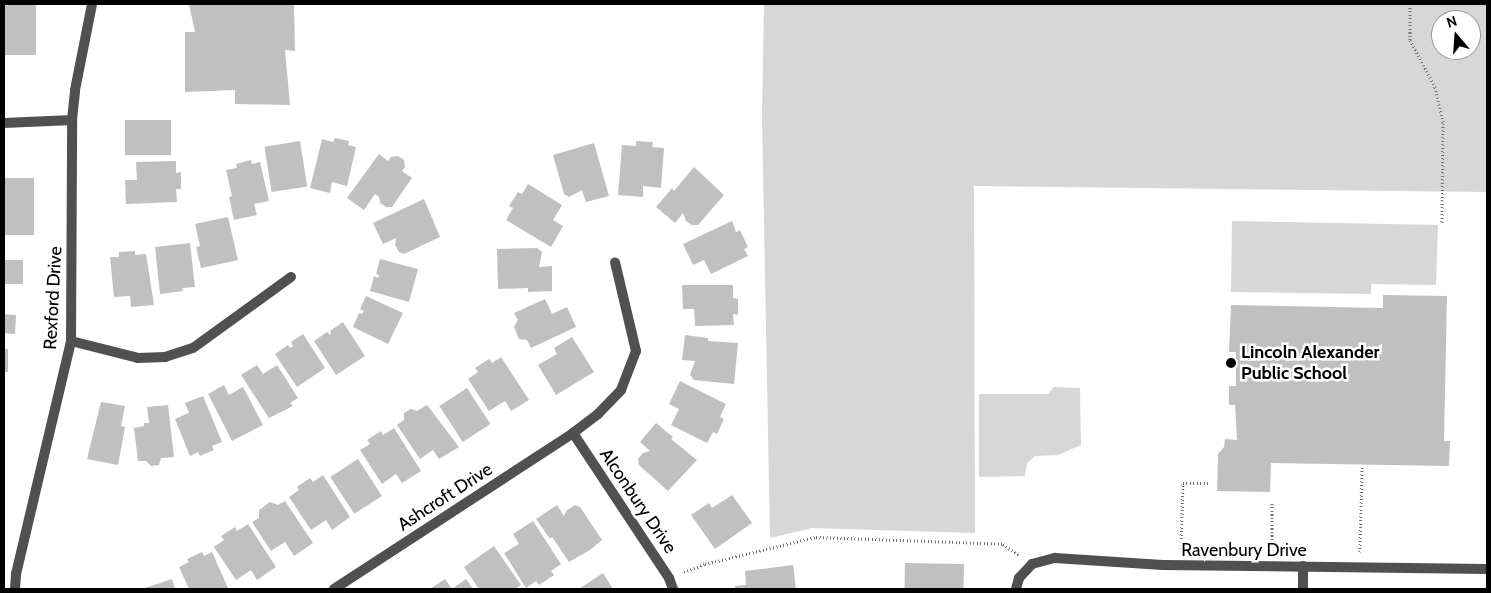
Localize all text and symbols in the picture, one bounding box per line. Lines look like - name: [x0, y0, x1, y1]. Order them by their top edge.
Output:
- north arrow: [1431, 10, 1481, 60]
- text: N: [1444, 12, 1459, 32]
- street label: Rexford Drive: [40, 246, 66, 350]
- place label: Lincoln Alexander Public School: [1241, 342, 1380, 384]
- marker: Lincoln Alexander Public School: [1225, 357, 1237, 369]
- street label: Alconbury Drive: [595, 444, 681, 558]
- street label: Ashcroft Drive: [394, 458, 496, 536]
- street label: Ravenbury Drive: [1181, 539, 1307, 561]

